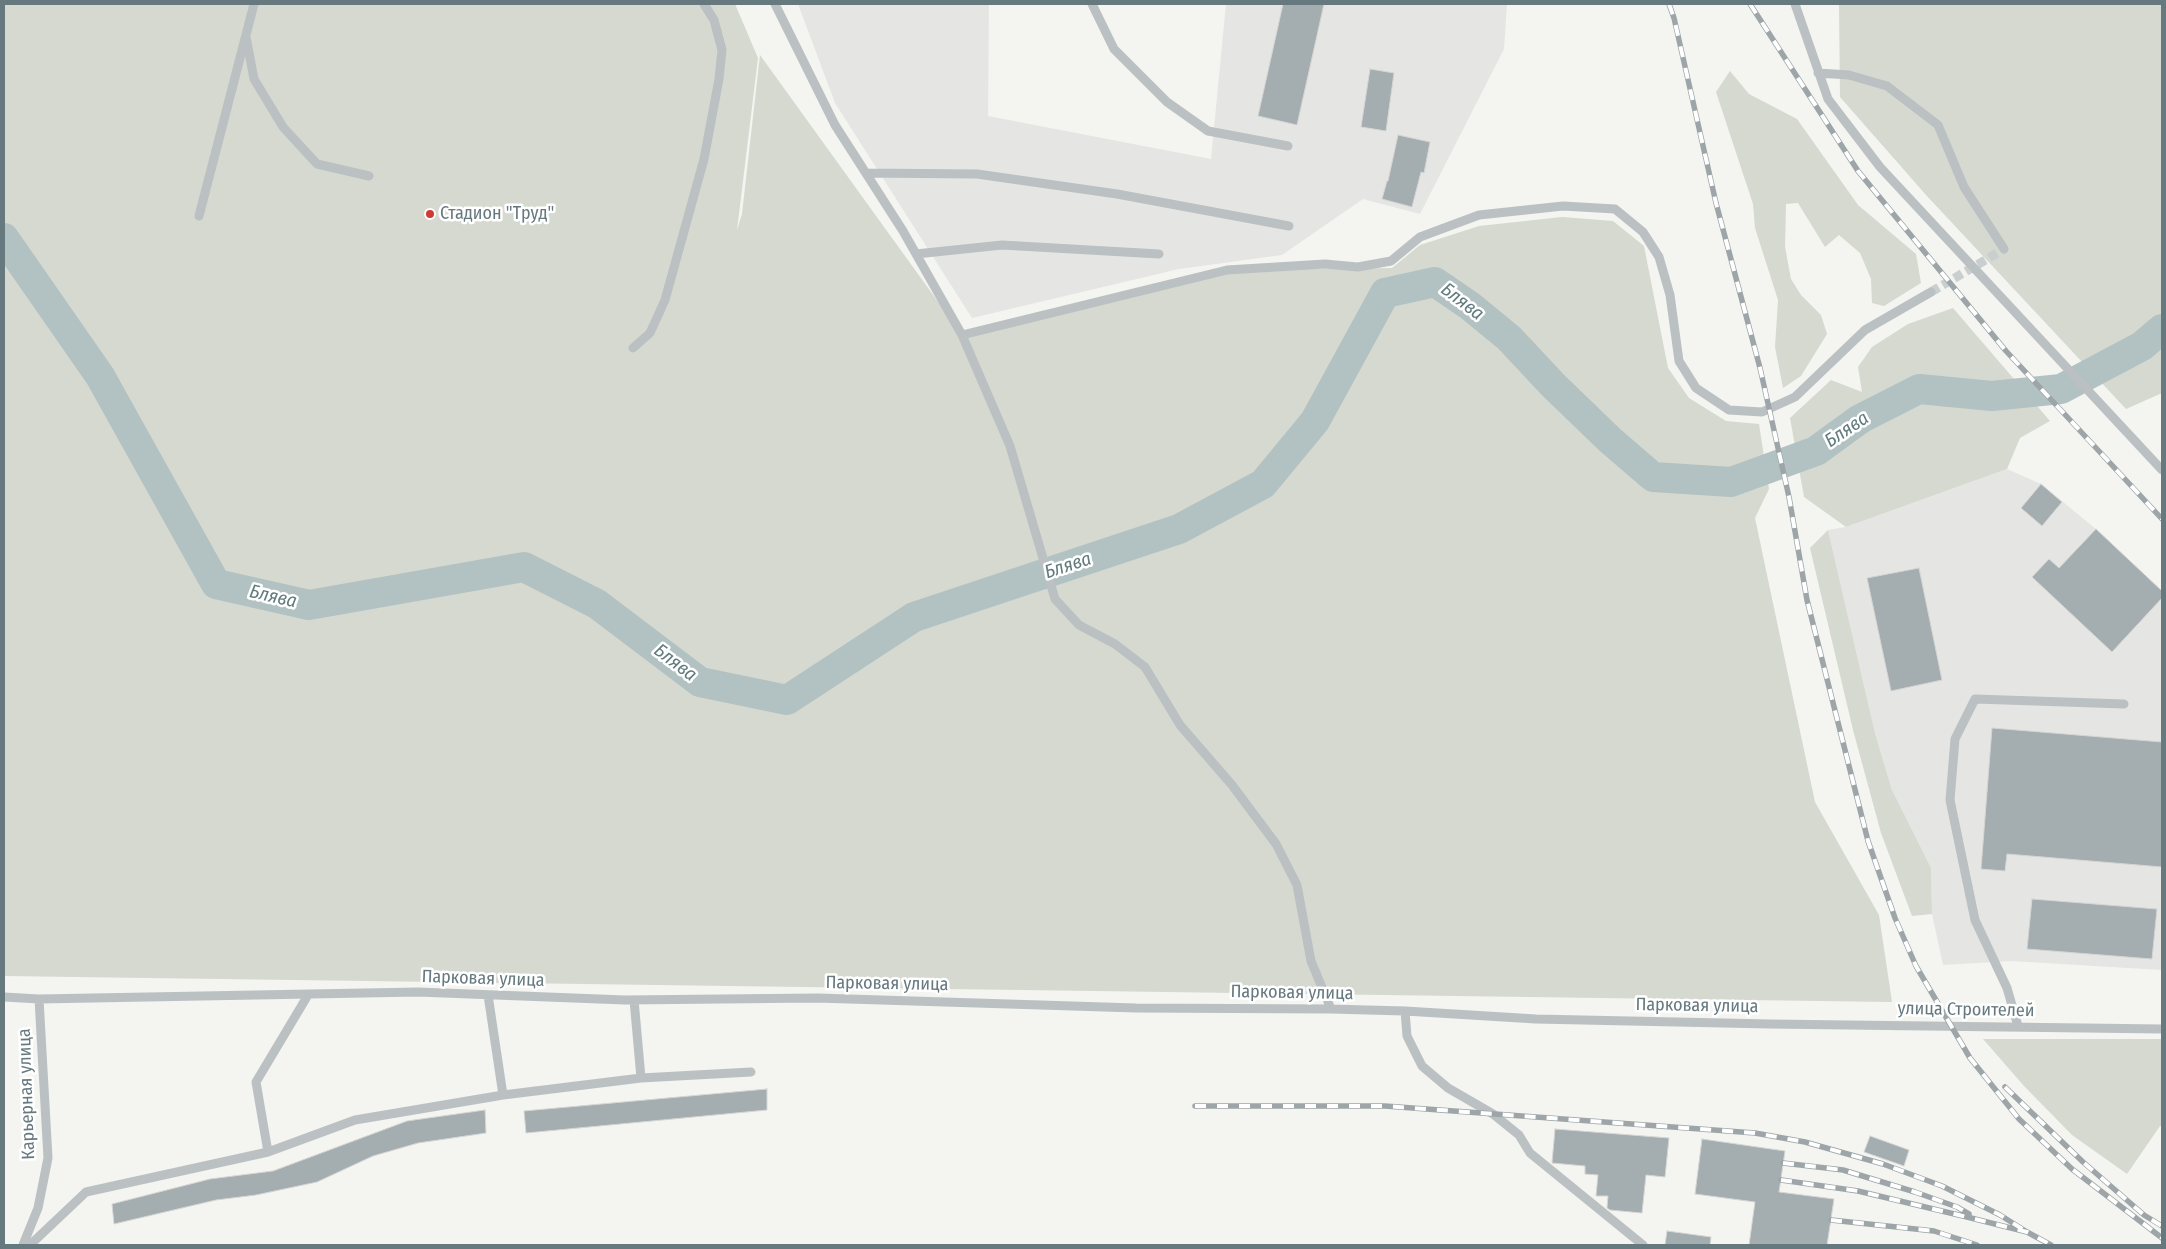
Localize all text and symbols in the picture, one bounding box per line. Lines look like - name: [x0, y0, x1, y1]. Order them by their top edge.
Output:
- place label: Стадион "Труд": [440, 203, 554, 225]
- marker: Стадион "Труд": [424, 208, 436, 220]
- water label: Блява: [1436, 278, 1488, 326]
- water label: Блява: [1821, 407, 1873, 453]
- water label: Блява: [1042, 548, 1094, 584]
- water label: Блява: [247, 581, 299, 613]
- water label: Блява: [649, 639, 701, 687]
- street label: Парковая улица: [421, 966, 545, 992]
- street label: Парковая улица: [825, 972, 949, 996]
- street label: Парковая улица: [1230, 981, 1354, 1005]
- street label: Парковая улица: [1635, 994, 1759, 1018]
- street label: улица Строителей: [1897, 998, 2035, 1022]
- street label: Карьерная улица: [14, 1028, 40, 1160]

